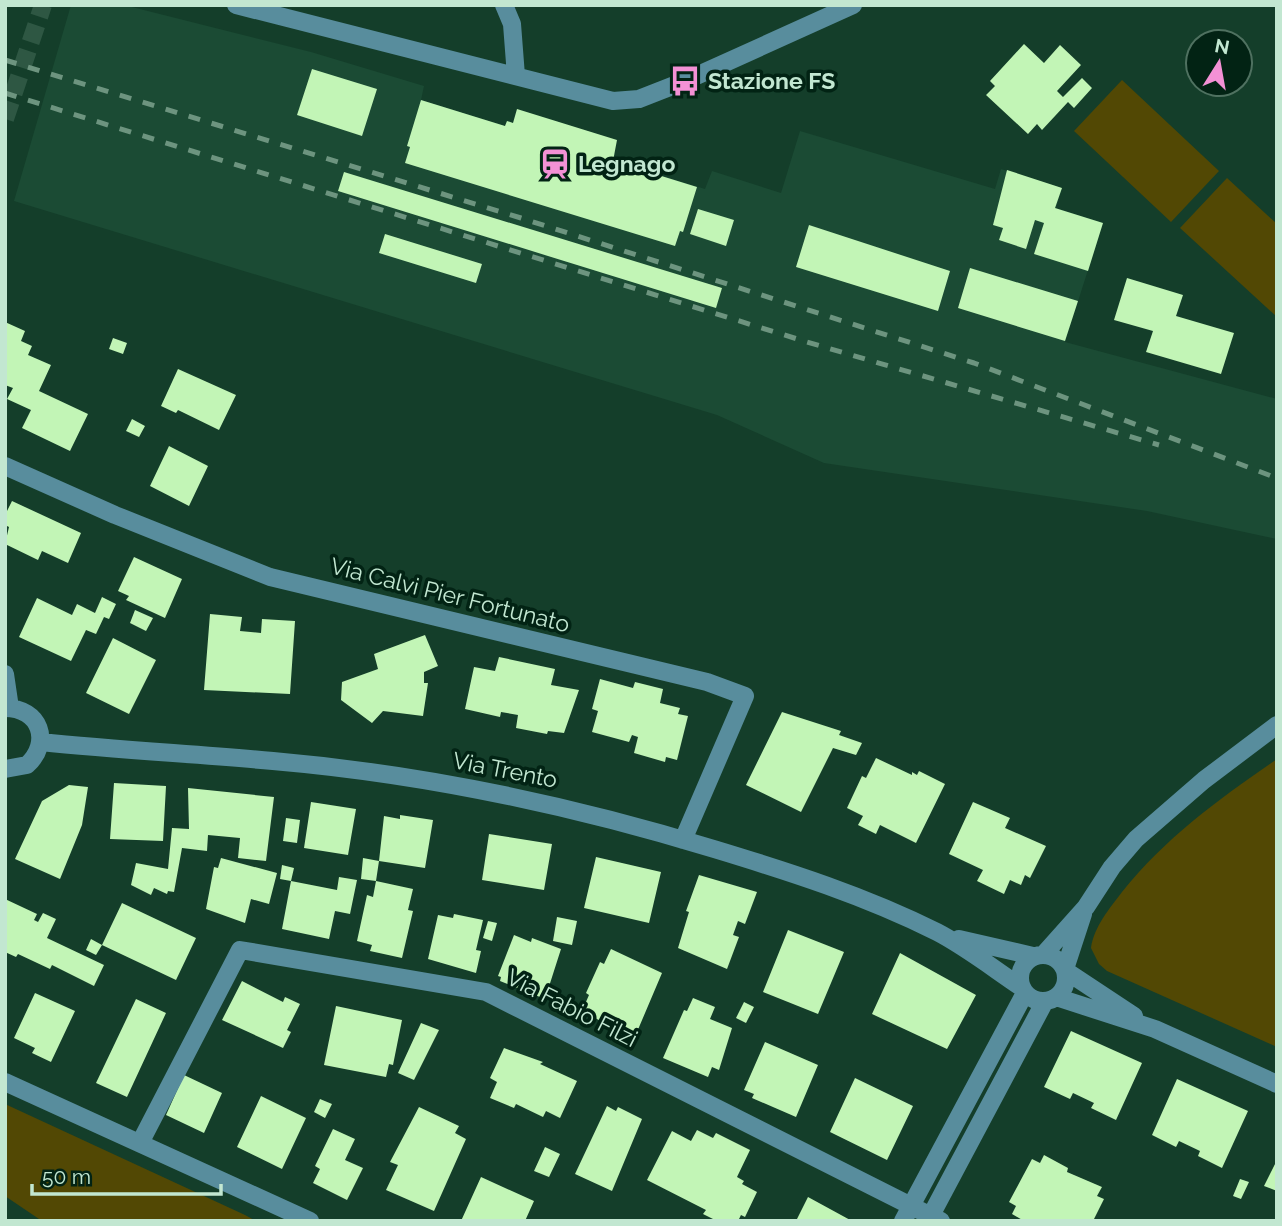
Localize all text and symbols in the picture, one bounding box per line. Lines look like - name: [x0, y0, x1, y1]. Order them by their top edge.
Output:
- north arrow: [1184, 28, 1254, 98]
- text: N: [1213, 34, 1231, 58]
- bus stop icon: Stazione FS: [668, 64, 702, 98]
- place label: Stazione FS: [708, 67, 835, 94]
- station icon: Legnago: [538, 147, 572, 181]
- place label: Legnago: [578, 150, 675, 177]
- street label: Via Calvi Pier Fortunato: [328, 552, 573, 637]
- street label: Via Trento: [450, 746, 560, 793]
- street label: Via Fabio Filzi: [502, 963, 642, 1052]
- scale bar: [32, 1152, 220, 1196]
- text: 50 m: [42, 1164, 91, 1189]

